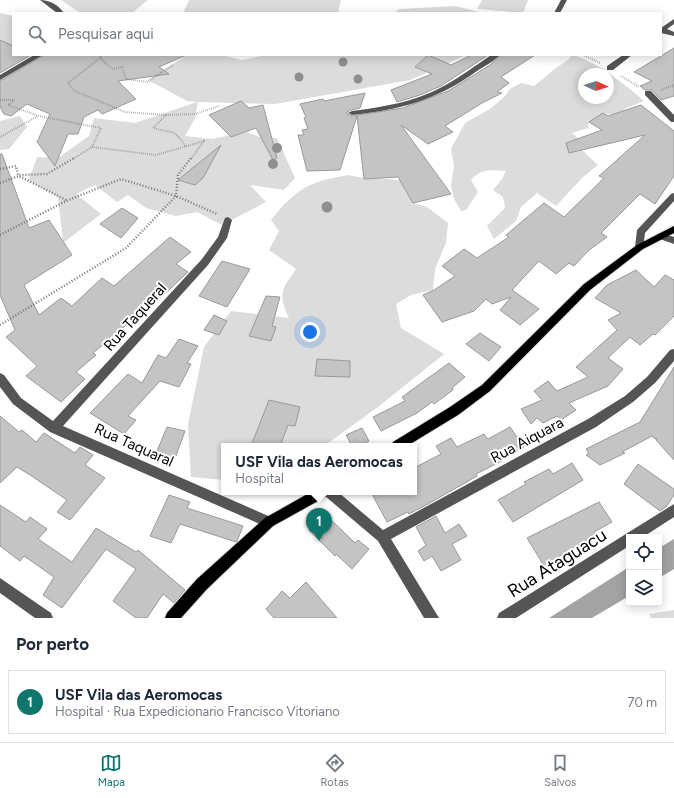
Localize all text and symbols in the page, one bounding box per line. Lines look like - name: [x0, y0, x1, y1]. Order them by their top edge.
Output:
- search box: [12, 12, 662, 56]
- icon: search: [26, 23, 48, 45]
- text: Pesquisar aqui: [58, 25, 154, 43]
- north arrow: [578, 68, 614, 104]
- street label: Rua Taqueral: [100, 279, 170, 355]
- your location: [300, 322, 320, 342]
- street label: Rua Aiquara: [487, 413, 567, 467]
- street label: Rua Taquaral: [92, 420, 176, 470]
- popup: [221, 443, 417, 495]
- text: USF Vila das Aeromocas: [235, 453, 403, 471]
- text: Hospital: [235, 471, 284, 486]
- pin: 1: [306, 508, 332, 541]
- street label: Rua Ataguacu: [503, 524, 611, 602]
- map controls: [626, 534, 662, 606]
- button: locate: [626, 534, 662, 570]
- button: layers: [626, 570, 662, 606]
- text: Por perto: [16, 634, 89, 654]
- text: USF Vila das Aeromocas: [55, 686, 222, 704]
- text: 1: [27, 695, 33, 710]
- text: 70 m: [627, 695, 657, 710]
- text: Hospital · Rua Expedicionario Francisco Vitoriano: [55, 704, 340, 719]
- tab: Mapa: [98, 752, 125, 789]
- tab: Rotas: [320, 752, 349, 789]
- tab: Salvos: [544, 752, 576, 789]

